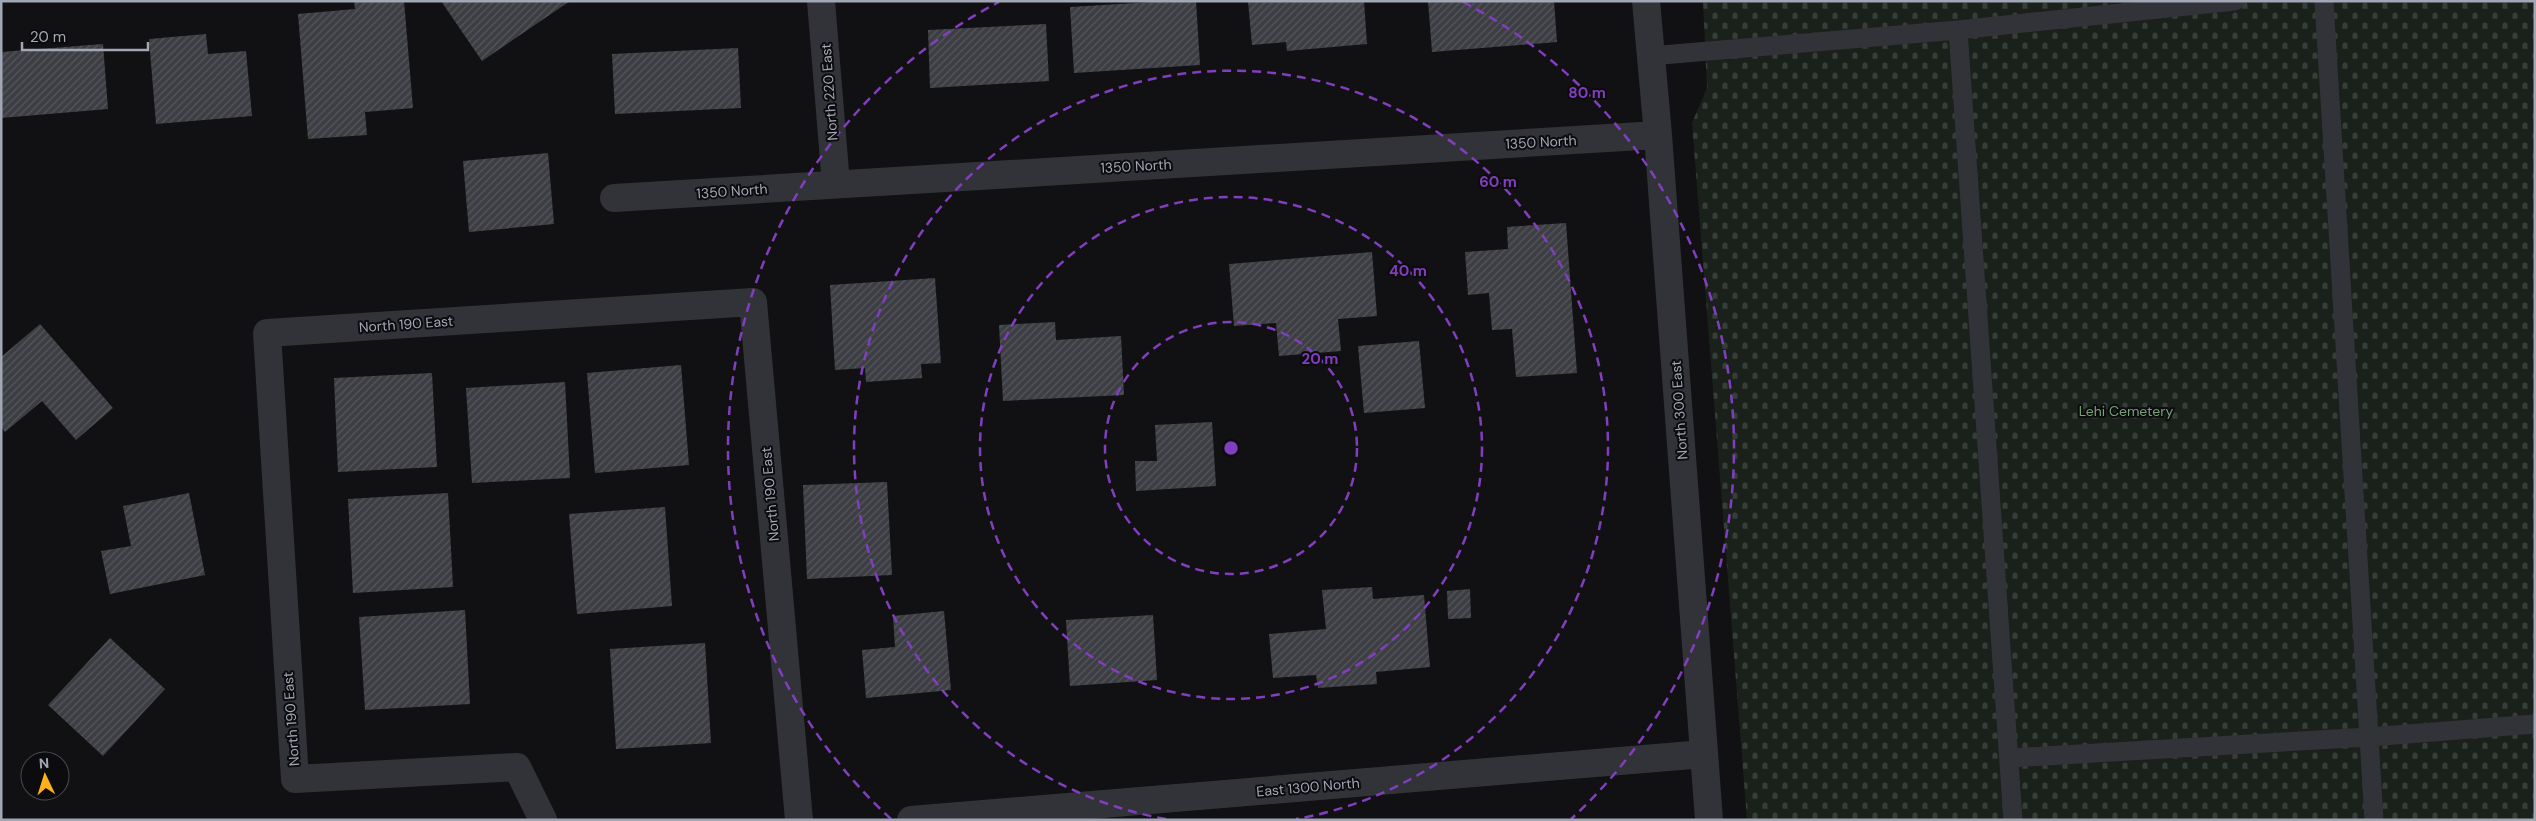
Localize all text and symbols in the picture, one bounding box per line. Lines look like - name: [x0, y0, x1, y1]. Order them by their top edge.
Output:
- scale bar: [22, 20, 149, 52]
- text: 20 m: [30, 27, 66, 47]
- street label: North 220 East: [817, 43, 841, 141]
- text: 80 m: [1568, 83, 1606, 103]
- street label: 1350 North: [1505, 131, 1577, 153]
- street label: 1350 North: [1100, 155, 1172, 177]
- text: 60 m: [1479, 172, 1517, 192]
- street label: 1350 North: [696, 180, 768, 202]
- text: 40 m: [1389, 261, 1427, 281]
- street label: North 190 East: [358, 312, 454, 336]
- text: 20 m: [1302, 349, 1338, 369]
- street label: North 300 East: [1667, 360, 1691, 460]
- park label: Lehi Cemetery: [2079, 402, 2173, 420]
- centre of rings: [1222, 439, 1240, 457]
- street label: North 190 East: [757, 446, 783, 542]
- street label: North 190 East: [279, 671, 303, 767]
- north arrow: [20, 751, 70, 801]
- text: N: [38, 754, 50, 772]
- street label: East 1300 North: [1256, 774, 1360, 800]

